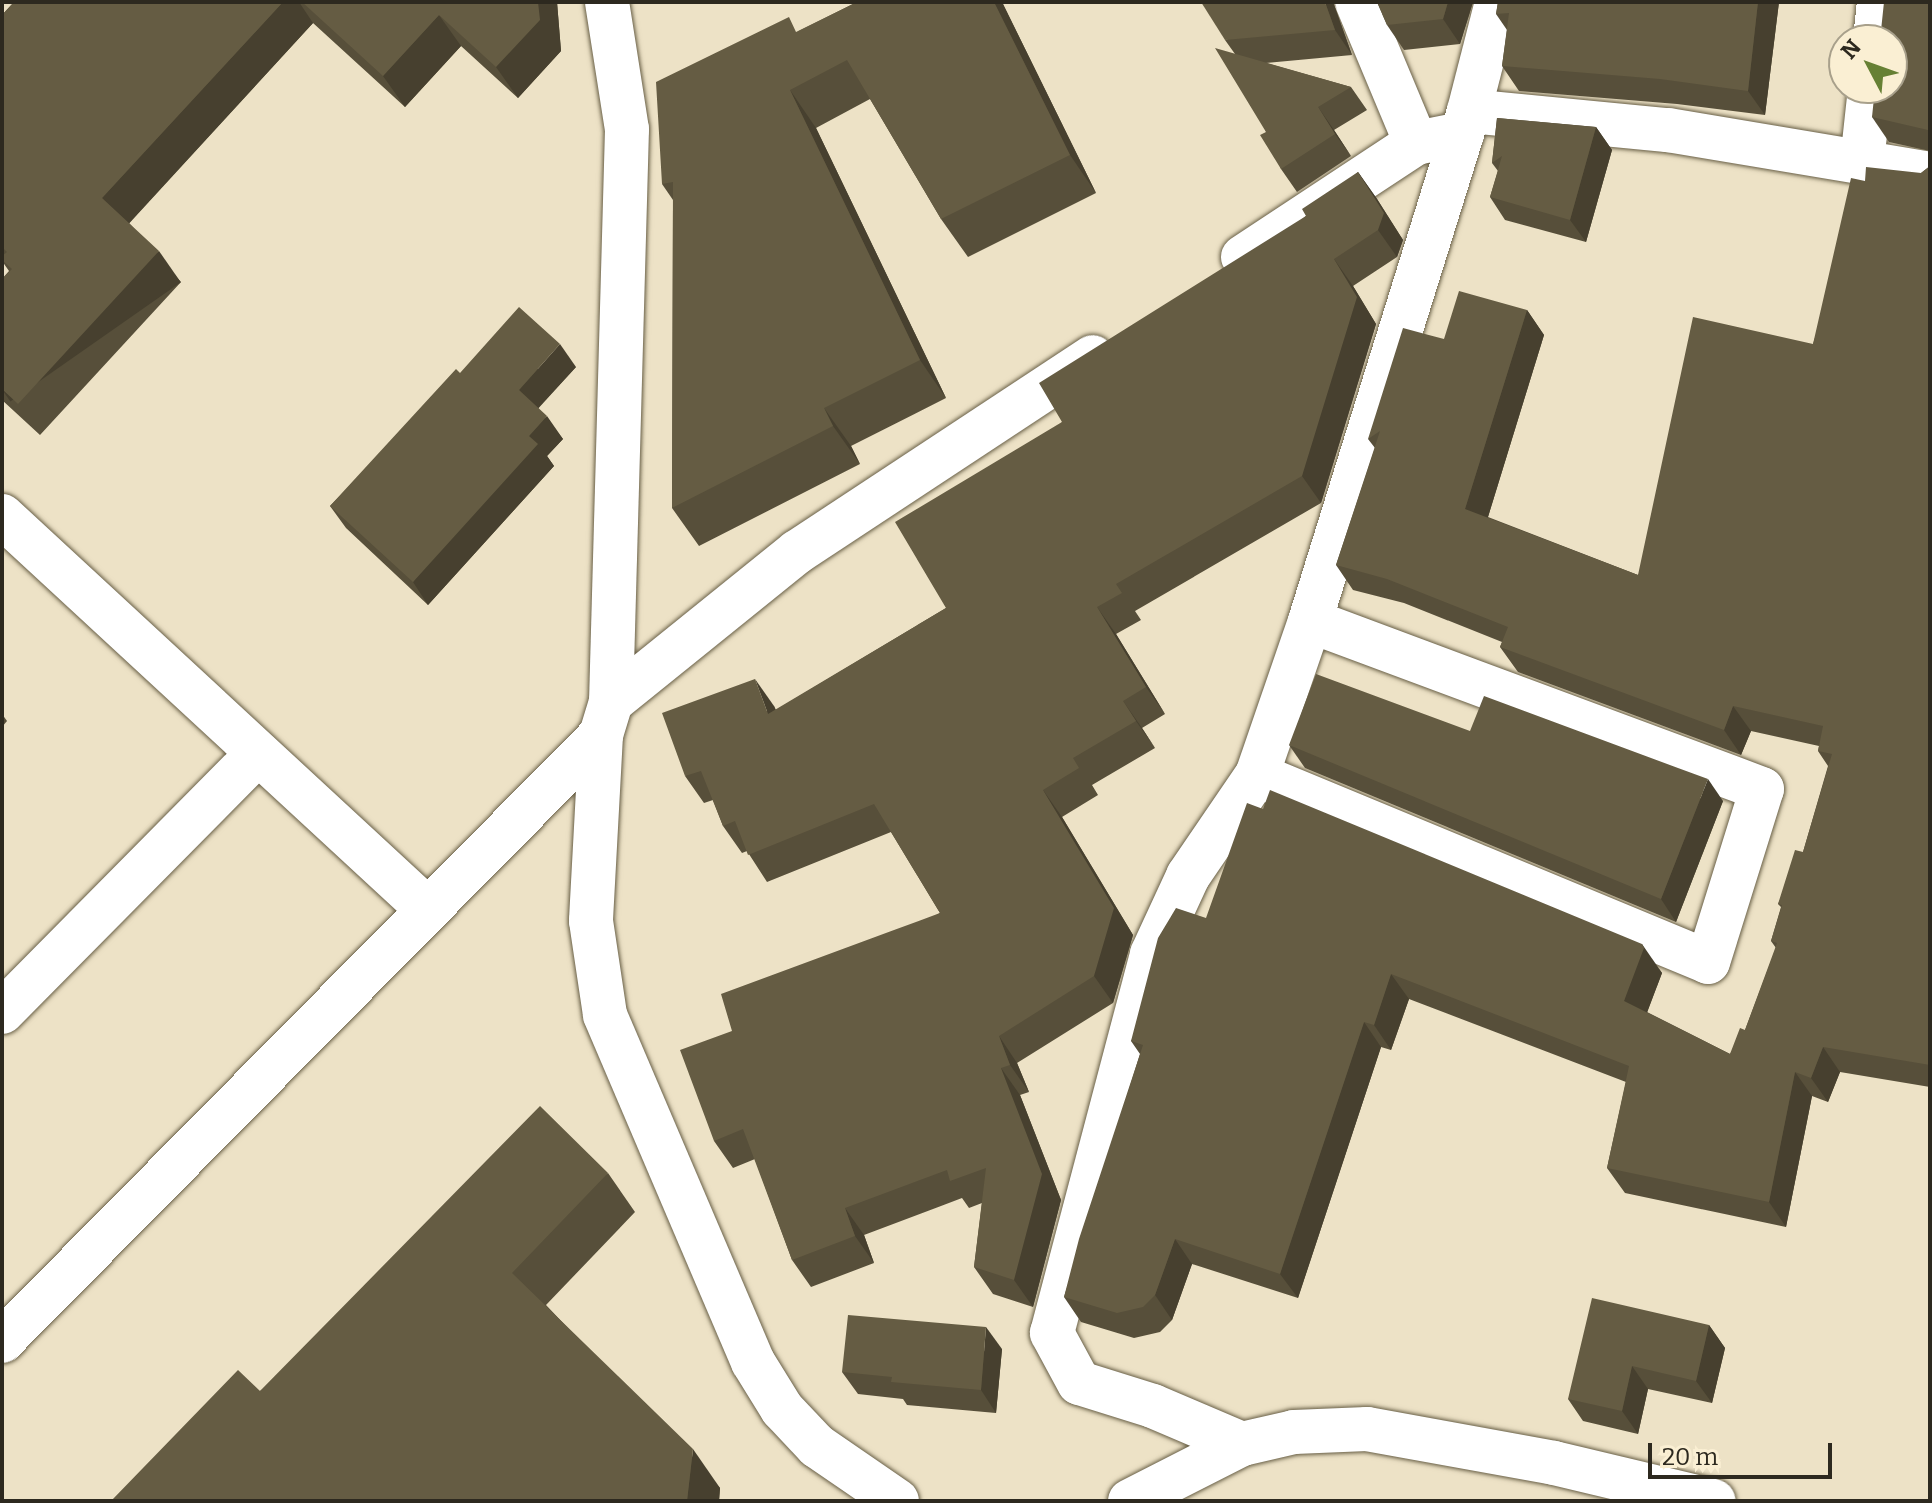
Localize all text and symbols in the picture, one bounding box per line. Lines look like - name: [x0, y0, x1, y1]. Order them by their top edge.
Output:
- north arrow: [1828, 24, 1908, 104]
- text: N: [1835, 34, 1867, 65]
- scale bar: [1652, 1427, 1836, 1477]
- text: 20 m: [1662, 1443, 1718, 1471]

